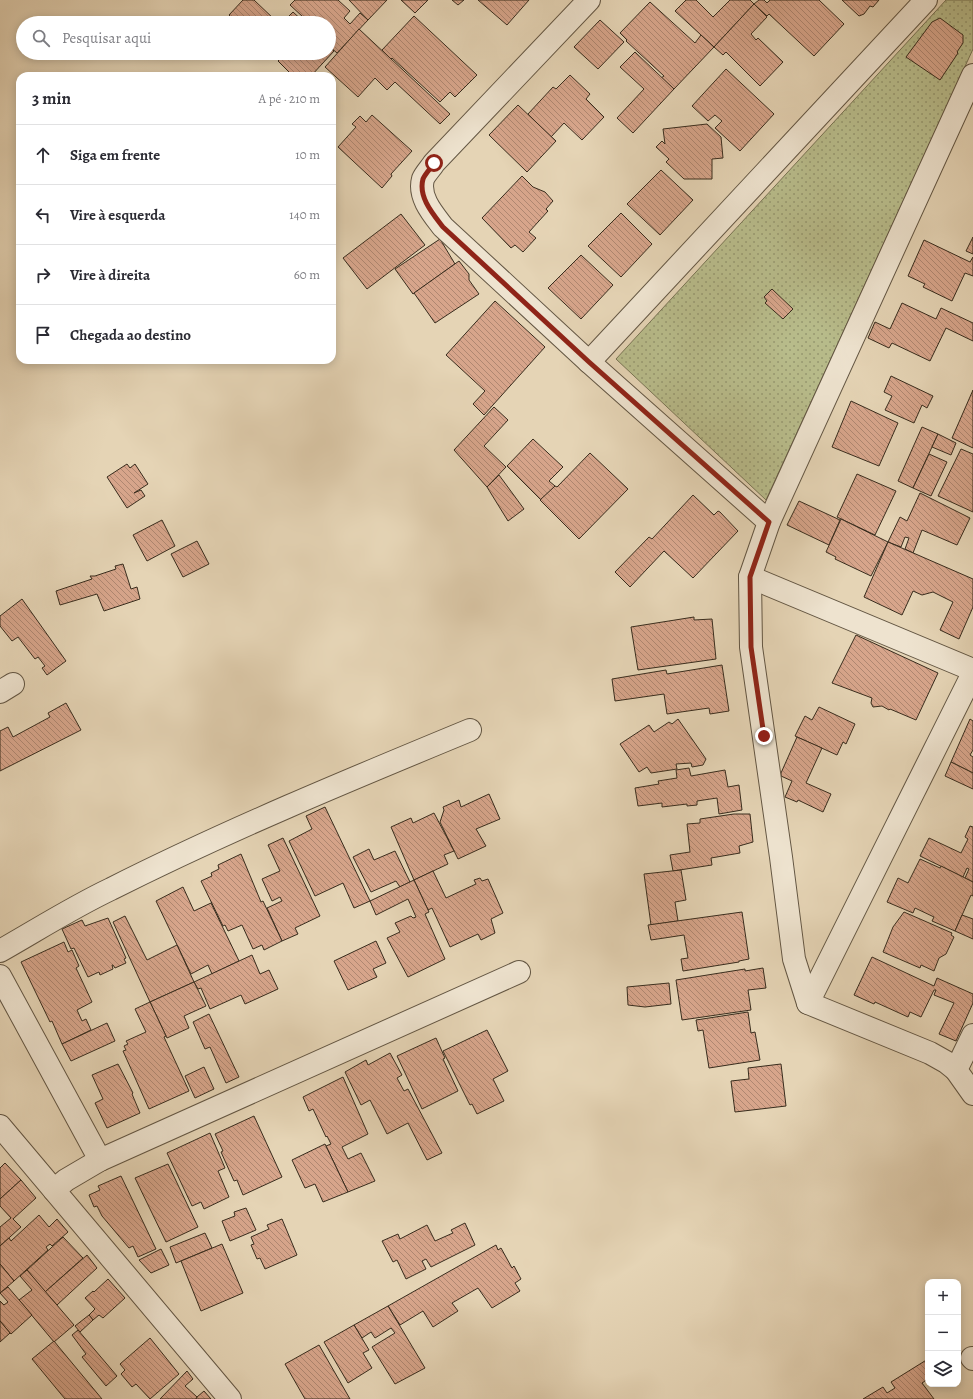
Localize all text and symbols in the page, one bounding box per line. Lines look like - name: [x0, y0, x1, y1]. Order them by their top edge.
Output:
- search box: [16, 16, 336, 60]
- icon: search: [30, 27, 52, 49]
- text: Pesquisar aqui: [62, 28, 151, 48]
- text: 3 min: [32, 87, 71, 110]
- text: A pé · 210 m: [258, 90, 320, 107]
- icon: ahead: [32, 144, 54, 166]
- text: Siga em frente: [70, 145, 160, 165]
- text: 10 m: [295, 146, 320, 163]
- route start: [425, 154, 443, 172]
- icon: left: [32, 204, 54, 226]
- text: Vire à esquerda: [70, 205, 166, 225]
- text: 140 m: [289, 206, 320, 223]
- icon: right: [32, 264, 54, 286]
- text: Vire à direita: [70, 265, 150, 285]
- text: 60 m: [294, 266, 320, 283]
- icon: arrive: [32, 324, 54, 346]
- text: Chegada ao destino: [70, 325, 191, 345]
- route end: [755, 727, 773, 745]
- map controls: [925, 1279, 961, 1387]
- button: +: [925, 1279, 961, 1315]
- button: −: [925, 1315, 961, 1351]
- button: layers: [925, 1351, 961, 1387]

